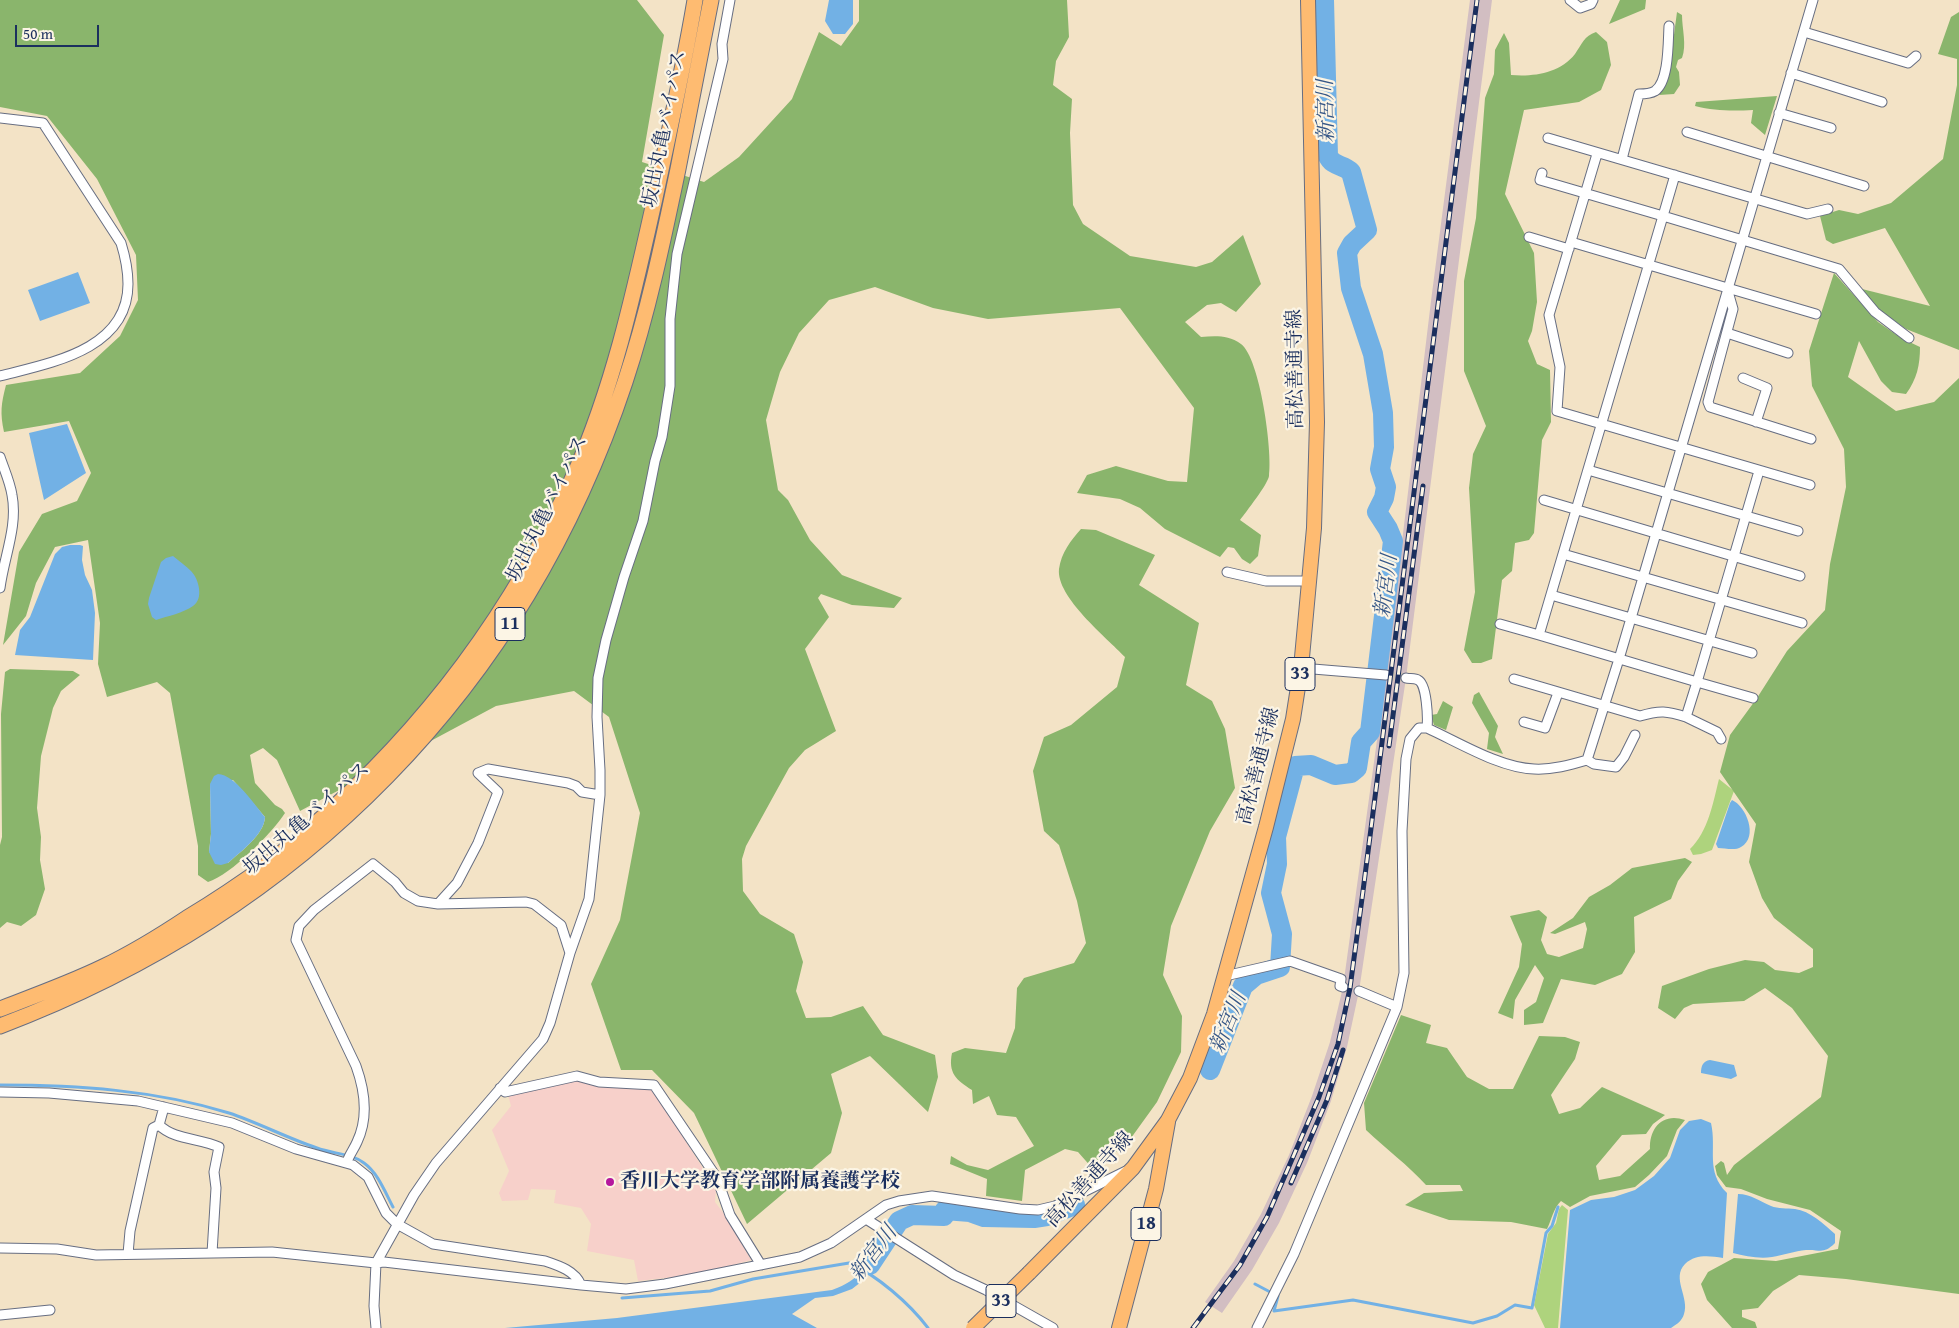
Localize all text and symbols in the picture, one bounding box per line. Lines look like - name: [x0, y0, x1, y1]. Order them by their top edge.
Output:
- scale bar: [18, 15, 101, 47]
- text: 50 m: [23, 23, 53, 44]
- street label: 坂出丸亀バイパス: [638, 48, 692, 210]
- water label: 新宮川: [1314, 79, 1340, 143]
- street label: 高松善通寺線: [1283, 309, 1309, 429]
- street label: 坂出丸亀バイパス: [502, 432, 594, 586]
- water label: 新宮川: [1371, 553, 1403, 619]
- road number: 11: [495, 608, 525, 640]
- road number: 33: [1285, 658, 1315, 691]
- street label: 高松善通寺線: [1233, 705, 1285, 827]
- street label: 坂出丸亀バイパス: [239, 757, 375, 881]
- water label: 新宮川: [1206, 989, 1252, 1057]
- street label: 高松善通寺線: [1041, 1127, 1139, 1233]
- place label: 香川大学教育学部附属養護学校: [620, 1170, 900, 1194]
- marker: 香川大学教育学部附属養護学校: [604, 1176, 616, 1188]
- road number: 18: [1131, 1208, 1161, 1240]
- water label: 新宮川: [845, 1221, 903, 1287]
- road number: 33: [986, 1284, 1016, 1318]

